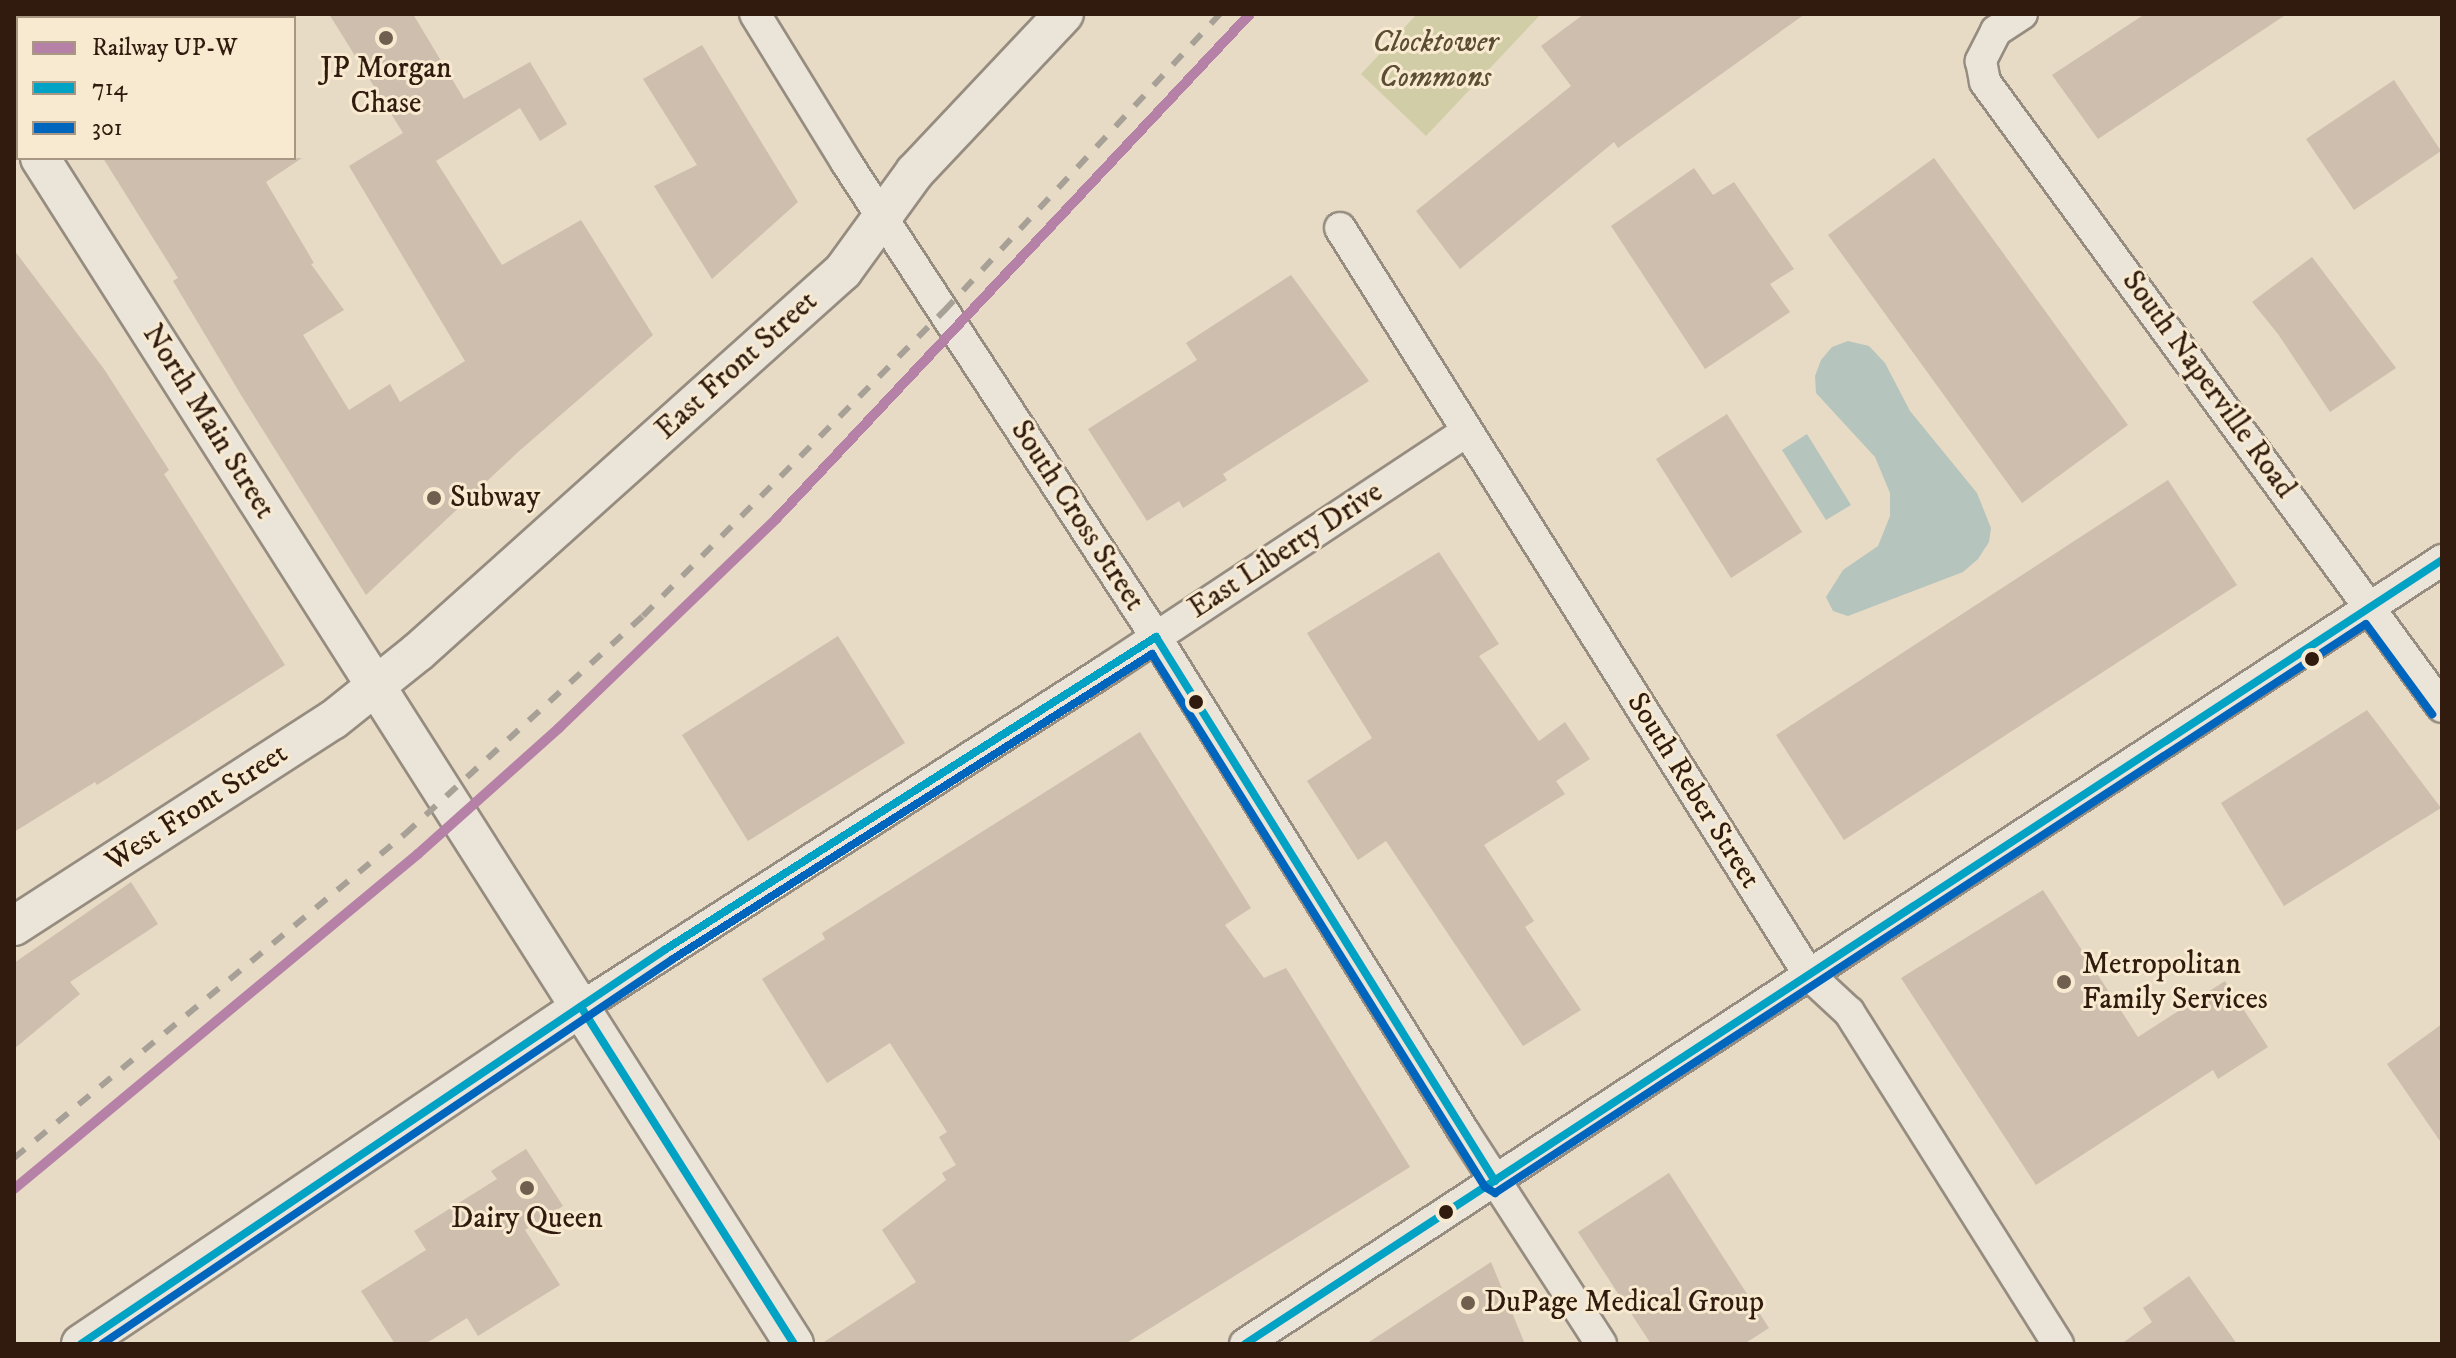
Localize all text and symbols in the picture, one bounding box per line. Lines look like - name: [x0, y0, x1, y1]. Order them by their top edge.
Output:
- legend: [16, 16, 296, 160]
- park label: Clocktower Commons: [1372, 25, 1498, 96]
- marker: JP Morgan Chase: [377, 29, 395, 47]
- text: Railway UP-W: [92, 33, 238, 63]
- place label: JP Morgan Chase: [320, 51, 452, 122]
- text: 714: [92, 73, 127, 103]
- text: 301: [92, 113, 123, 143]
- street label: South Naperville Road: [2113, 264, 2303, 506]
- street label: East Front Street: [649, 284, 825, 448]
- street label: North Main Street: [134, 318, 282, 526]
- street label: South Cross Street: [1002, 414, 1152, 618]
- street label: East Liberty Drive: [1182, 475, 1390, 627]
- place label: Subway: [450, 480, 540, 516]
- marker: Subway: [425, 489, 443, 507]
- unlabelled marker: [2304, 651, 2320, 667]
- street label: South Reber Street: [1618, 687, 1768, 895]
- unlabelled marker: [1188, 694, 1204, 710]
- street label: West Front Street: [99, 736, 295, 880]
- place label: Metropolitan Family Services: [2082, 947, 2268, 1018]
- marker: Metropolitan Family Services: [2053, 971, 2075, 993]
- marker: Dairy Queen: [518, 1179, 536, 1197]
- place label: Dairy Queen: [451, 1201, 603, 1237]
- unlabelled marker: [1438, 1204, 1454, 1220]
- place label: DuPage Medical Group: [1484, 1285, 1764, 1321]
- marker: DuPage Medical Group: [1459, 1294, 1477, 1312]

